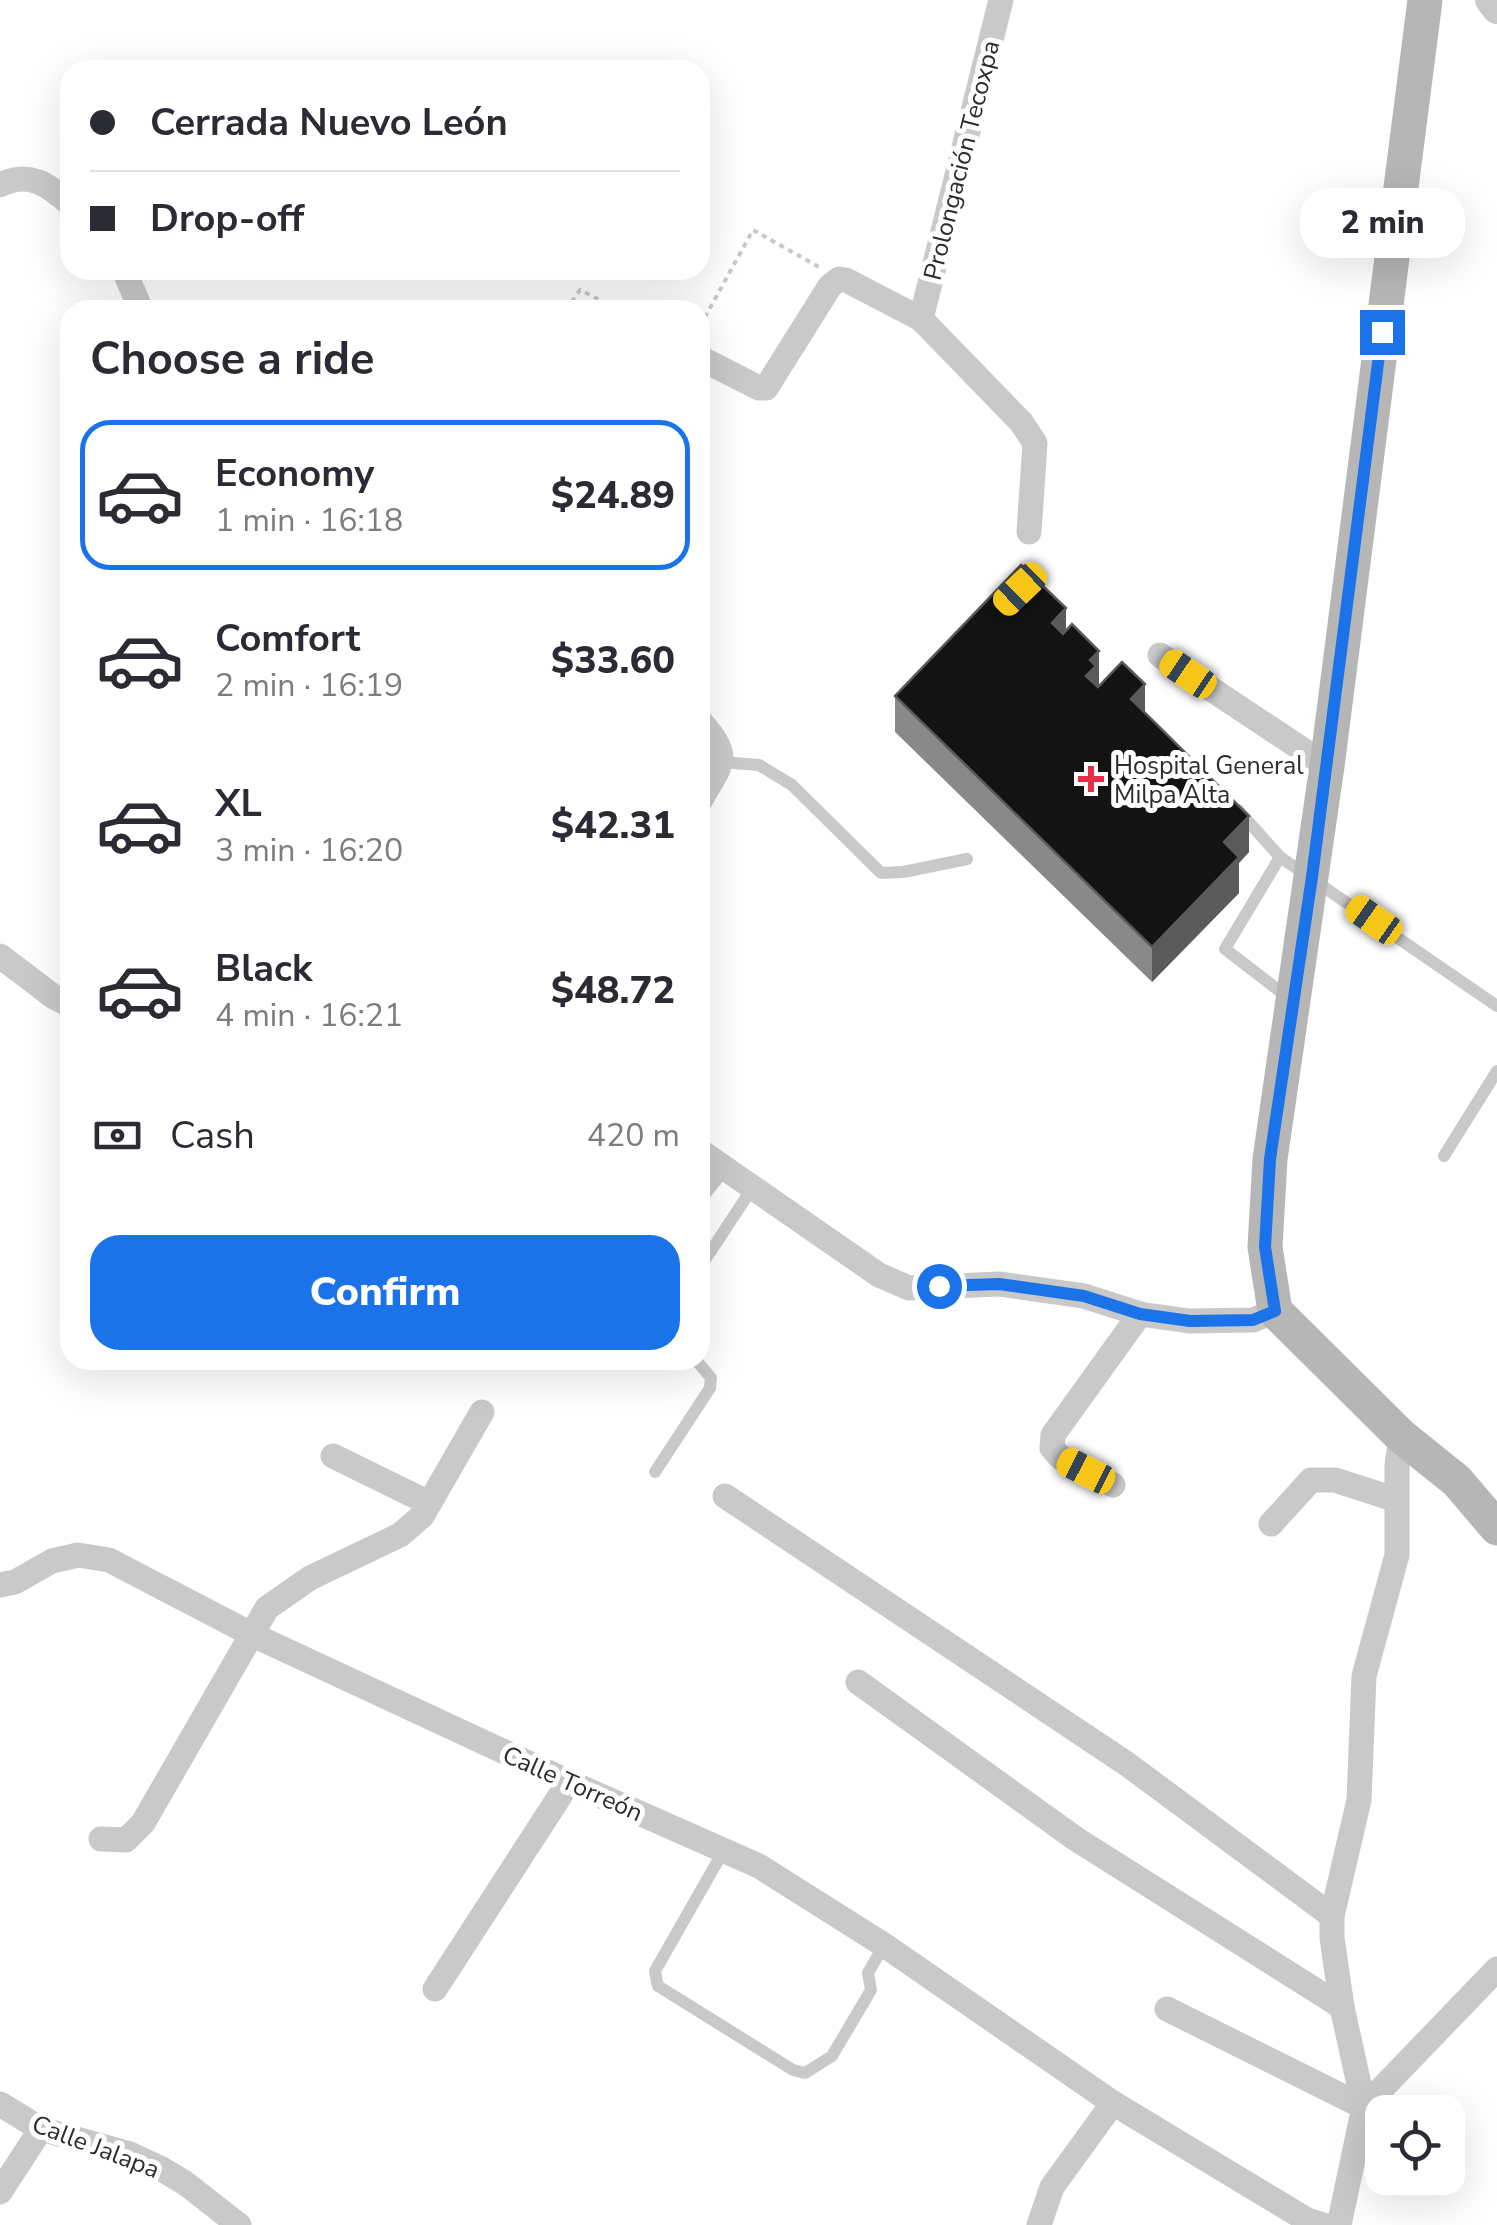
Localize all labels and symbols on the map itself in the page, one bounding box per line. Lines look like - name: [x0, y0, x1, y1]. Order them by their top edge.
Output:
- street label: Prolongación Tecoxpa: [916, 37, 1008, 284]
- callout: 2 min: [1300, 187, 1464, 257]
- route end: [1360, 310, 1405, 355]
- car: [988, 557, 1052, 621]
- car: [1155, 645, 1221, 703]
- place label: Hospital General Milpa Alta: [1114, 749, 1304, 812]
- marker: Hospital General Milpa Alta: [1078, 766, 1104, 792]
- car: [1341, 891, 1407, 949]
- route start: [917, 1264, 962, 1309]
- car: [1052, 1444, 1120, 1498]
- street label: Calle Torreón: [497, 1738, 648, 1830]
- street label: Calle Jalapa: [27, 2107, 164, 2187]

